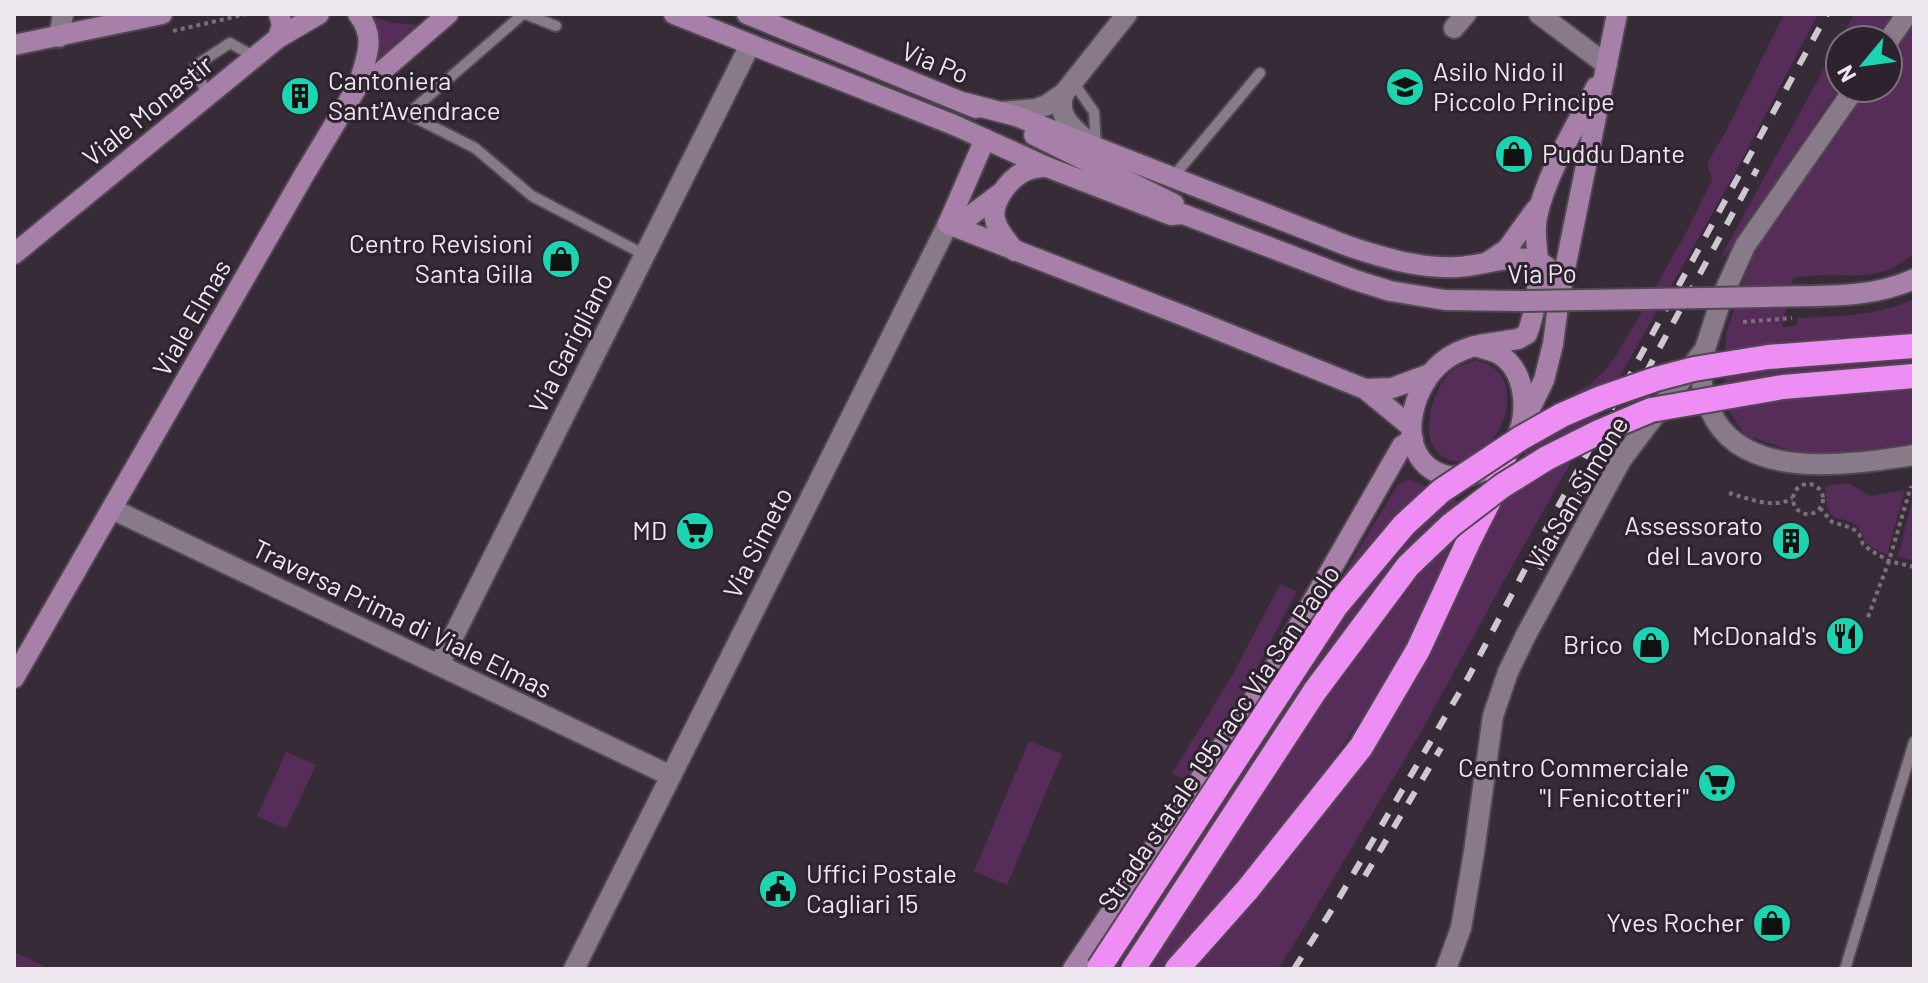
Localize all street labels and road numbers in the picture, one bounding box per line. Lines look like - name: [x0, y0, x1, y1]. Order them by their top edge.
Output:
- street label: Via Po: [898, 34, 974, 89]
- street label: Viale Monastir: [76, 48, 219, 172]
- street label: Viale Elmas: [145, 254, 236, 381]
- street label: Via Po: [1507, 256, 1577, 289]
- street label: Via Garigliano: [521, 267, 618, 418]
- street label: Via San Simone: [1518, 410, 1634, 574]
- street label: Via Simeto: [716, 482, 798, 603]
- street label: Traversa Prima di Viale Elmas: [248, 532, 557, 704]
- street label: Strada statale 195 racc Via San Paolo: [1090, 559, 1345, 916]

